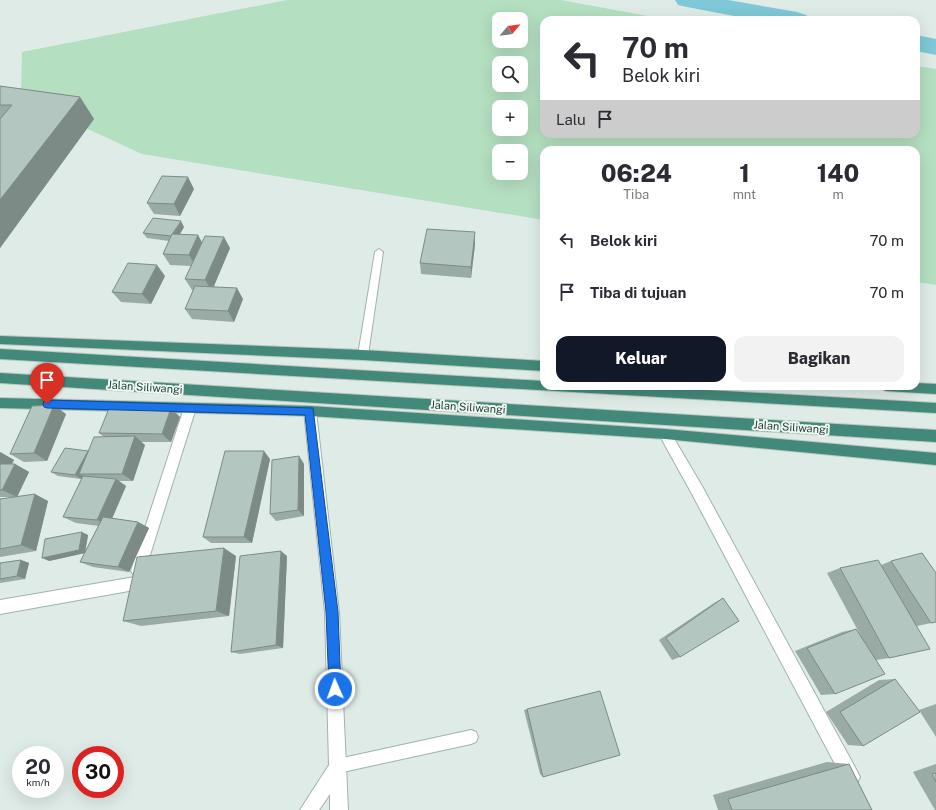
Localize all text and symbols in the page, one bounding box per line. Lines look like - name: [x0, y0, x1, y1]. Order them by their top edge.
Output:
- north arrow: [492, 12, 528, 48]
- map controls: [492, 12, 528, 180]
- text: 70 m: [622, 31, 689, 64]
- icon: left: [556, 32, 608, 84]
- button: search: [492, 56, 528, 92]
- text: Belok kiri: [622, 65, 700, 86]
- button: +: [492, 100, 528, 136]
- icon: arrive: [594, 108, 616, 130]
- text: Lalu: [556, 111, 586, 128]
- button: −: [492, 144, 528, 180]
- text: 06:24: [601, 159, 672, 187]
- text: 1: [739, 159, 750, 187]
- text: 140: [817, 159, 859, 187]
- text: Tiba: [623, 187, 649, 202]
- text: mnt: [733, 187, 756, 202]
- text: m: [832, 187, 844, 202]
- icon: left: [556, 229, 578, 251]
- text: Belok kiri: [590, 232, 657, 249]
- text: 70 m: [869, 232, 904, 249]
- icon: arrive: [556, 281, 578, 303]
- text: Tiba di tujuan: [590, 284, 686, 301]
- text: 70 m: [869, 284, 904, 301]
- button: Keluar: [556, 336, 726, 382]
- button: Bagikan: [734, 336, 904, 382]
- pin: [30, 363, 64, 404]
- icon: arrive: [36, 369, 58, 391]
- street label: Jalan Siliwangi: [107, 378, 183, 396]
- street label: Jalan Siliwangi: [430, 398, 506, 416]
- street label: Jalan Siliwangi: [753, 418, 829, 436]
- position arrow: [314, 668, 356, 710]
- speed limit sign: 30: [72, 746, 124, 798]
- text: 20: [25, 755, 51, 779]
- text: km/h: [26, 776, 50, 788]

